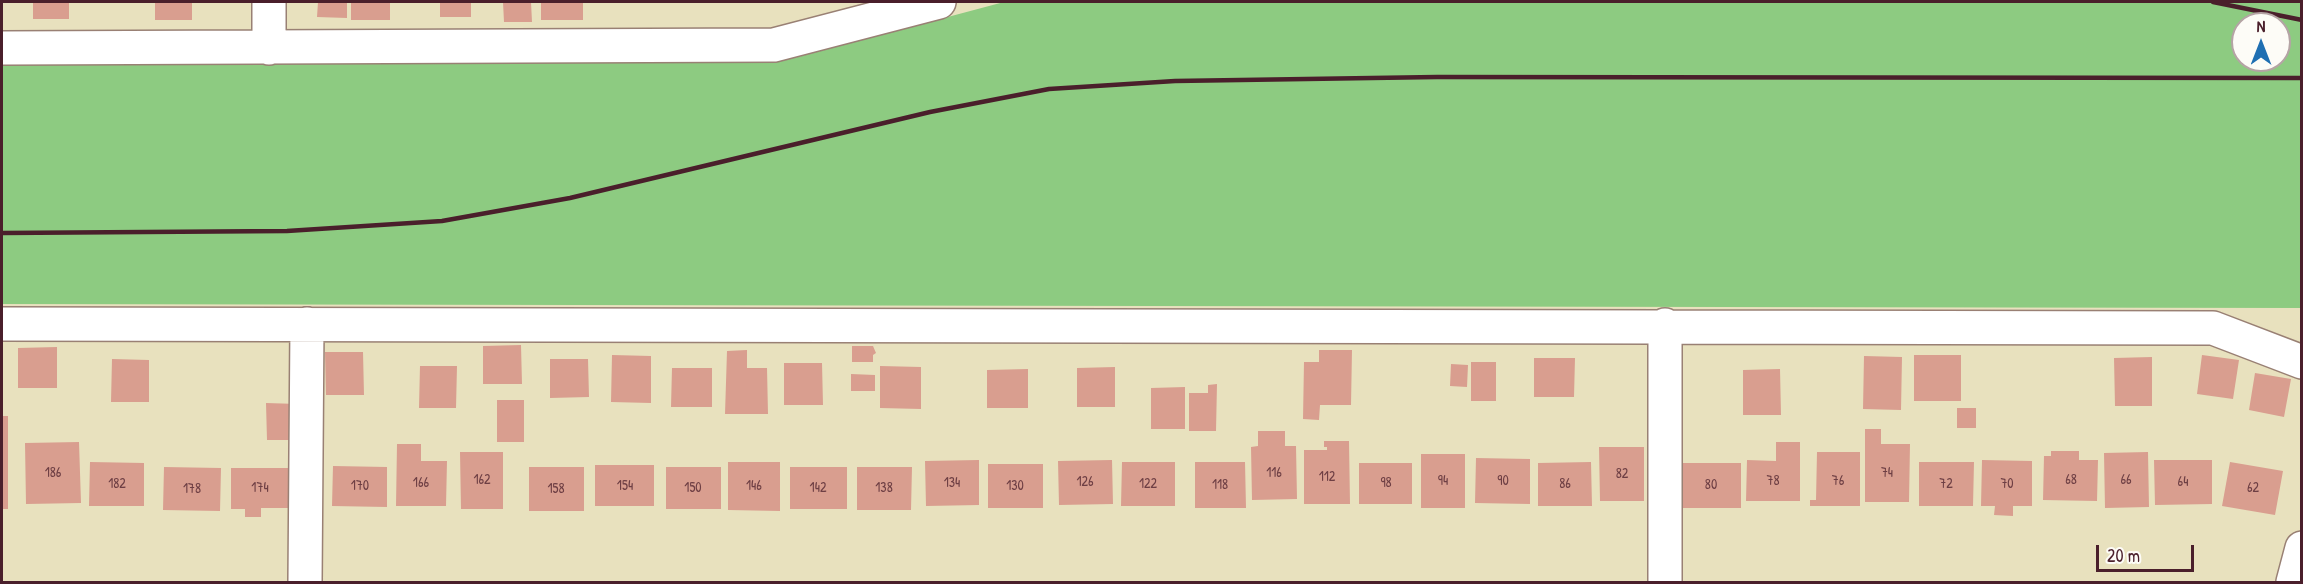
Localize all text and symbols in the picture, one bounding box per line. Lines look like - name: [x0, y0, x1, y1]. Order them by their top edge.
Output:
- north arrow: [2231, 12, 2291, 72]
- text: N: [2257, 15, 2265, 37]
- house number: 186: [45, 465, 61, 481]
- house number: 116: [1266, 465, 1282, 481]
- house number: 74: [1881, 465, 1893, 481]
- house number: 82: [1616, 466, 1628, 482]
- house number: 112: [1319, 469, 1335, 485]
- house number: 162: [473, 472, 491, 488]
- house number: 68: [2065, 472, 2077, 488]
- house number: 66: [2120, 472, 2132, 488]
- house number: 94: [1438, 473, 1448, 489]
- house number: 90: [1497, 473, 1509, 489]
- house number: 78: [1767, 473, 1779, 489]
- house number: 76: [1832, 473, 1844, 489]
- house number: 126: [1076, 474, 1094, 490]
- house number: 64: [2178, 474, 2188, 490]
- house number: 166: [413, 475, 429, 491]
- house number: 134: [944, 475, 960, 491]
- house number: 98: [1380, 475, 1392, 491]
- house number: 182: [108, 476, 126, 492]
- house number: 122: [1139, 476, 1157, 492]
- house number: 86: [1559, 476, 1571, 492]
- house number: 72: [1939, 476, 1953, 492]
- house number: 70: [2000, 476, 2014, 492]
- house number: 118: [1212, 477, 1228, 493]
- house number: 80: [1705, 477, 1717, 493]
- house number: 170: [351, 478, 369, 494]
- house number: 154: [617, 478, 633, 494]
- house number: 146: [746, 478, 762, 494]
- house number: 130: [1006, 478, 1024, 494]
- house number: 174: [251, 480, 269, 496]
- house number: 150: [684, 480, 702, 496]
- house number: 142: [810, 480, 826, 496]
- house number: 138: [875, 480, 893, 496]
- house number: 62: [2247, 480, 2259, 496]
- house number: 178: [183, 481, 201, 497]
- house number: 158: [547, 481, 565, 497]
- scale bar: [2099, 533, 2196, 571]
- text: 20 m: [2107, 543, 2140, 568]

